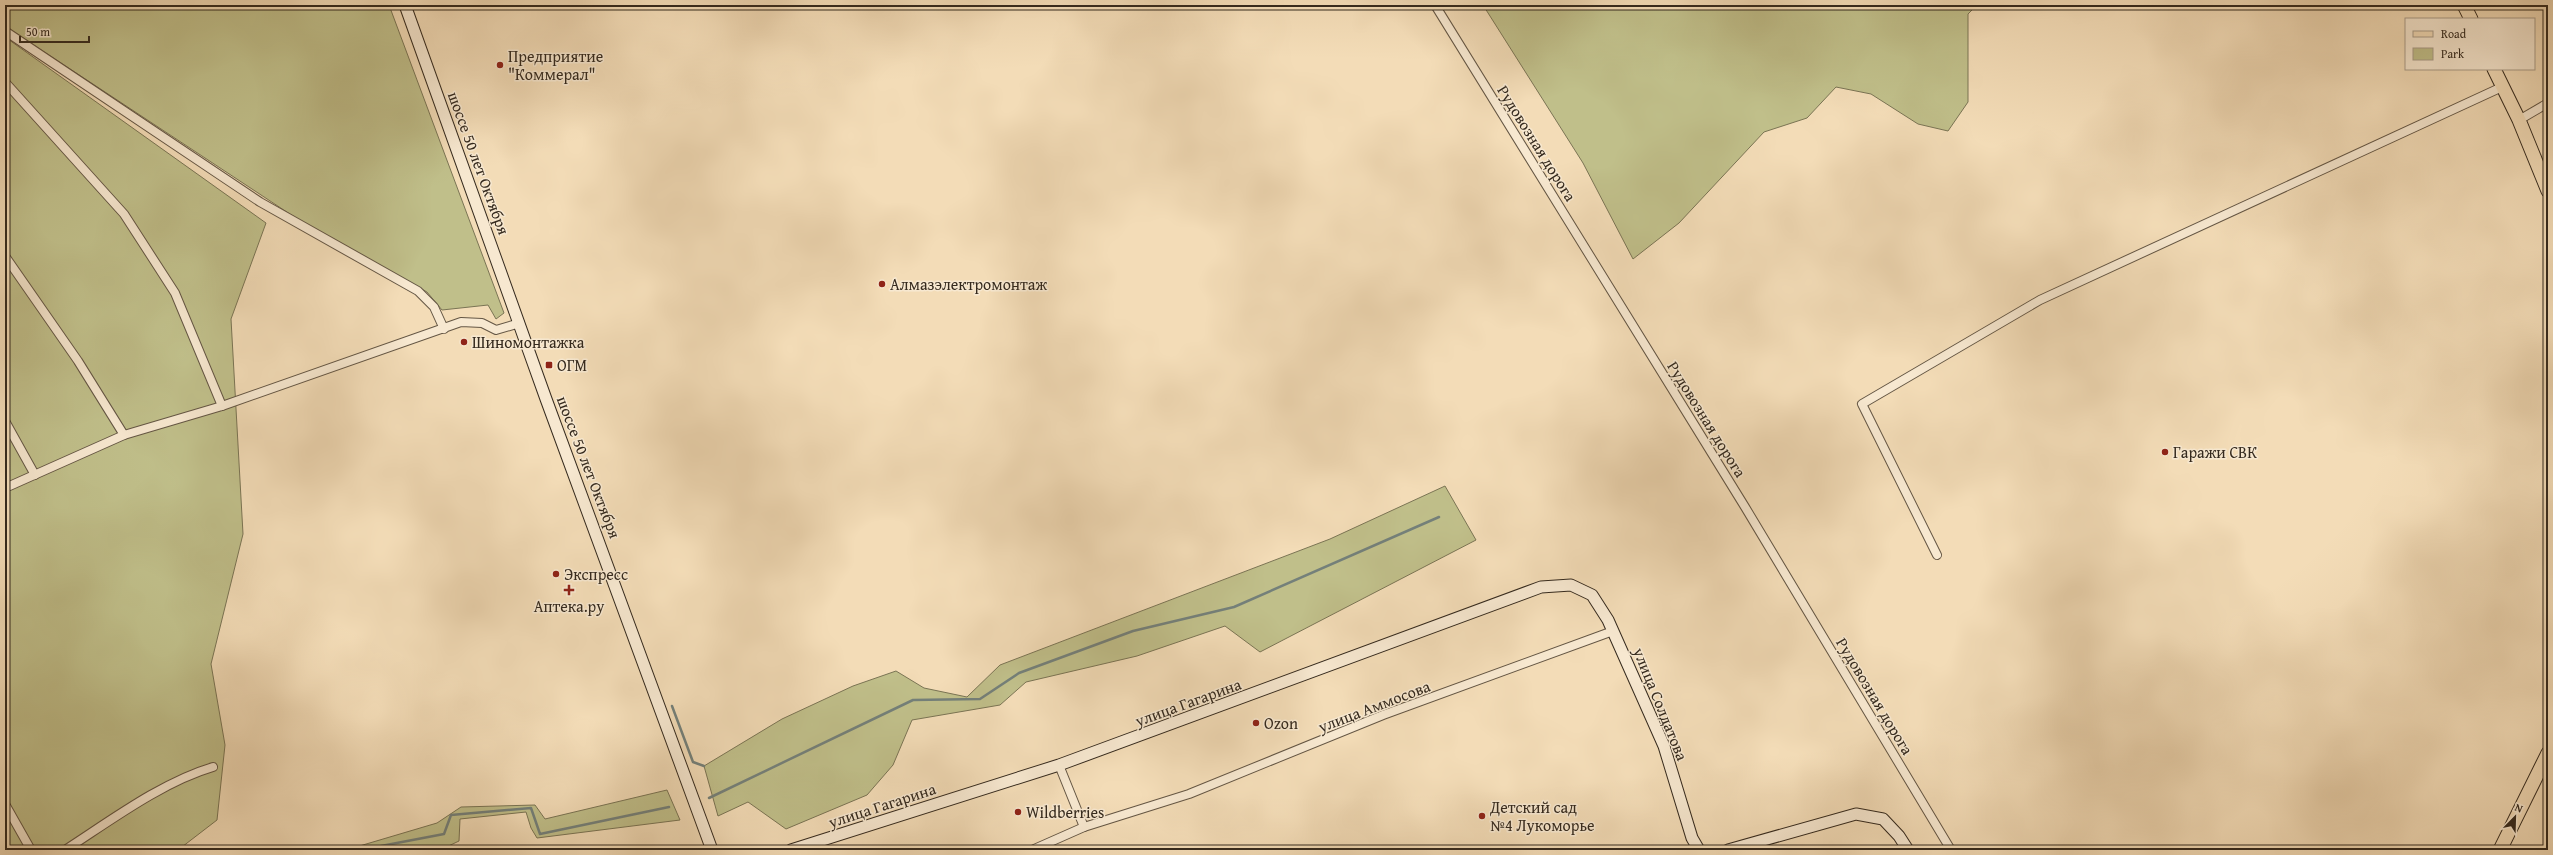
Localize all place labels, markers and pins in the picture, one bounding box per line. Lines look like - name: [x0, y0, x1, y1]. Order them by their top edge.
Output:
- place label: Предприятие "Коммерал": [508, 44, 603, 86]
- marker: Предприятие "Коммерал": [495, 60, 505, 70]
- place label: Алмазэлектромонтаж: [890, 272, 1047, 296]
- marker: Алмазэлектромонтаж: [877, 279, 887, 289]
- place label: Шиномонтажка: [472, 330, 585, 354]
- marker: Шиномонтажка: [459, 337, 469, 347]
- place label: ОГМ: [557, 353, 587, 377]
- marker: ОГМ: [544, 360, 554, 370]
- place label: Гаражи СВК: [2173, 440, 2257, 464]
- marker: Гаражи СВК: [2160, 447, 2170, 457]
- place label: Экспресс: [564, 562, 628, 586]
- marker: Экспресс: [551, 569, 561, 579]
- marker: Аптека.ру: [564, 585, 574, 595]
- place label: Аптека.ру: [534, 594, 604, 618]
- place label: Ozon: [1264, 711, 1298, 735]
- marker: Ozon: [1251, 718, 1261, 728]
- place label: Детский сад №4 Лукоморье: [1489, 795, 1594, 837]
- place label: Wildberries: [1026, 800, 1104, 824]
- marker: Wildberries: [1013, 807, 1023, 817]
- marker: Детский сад №4 Лукоморье: [1477, 811, 1487, 821]

